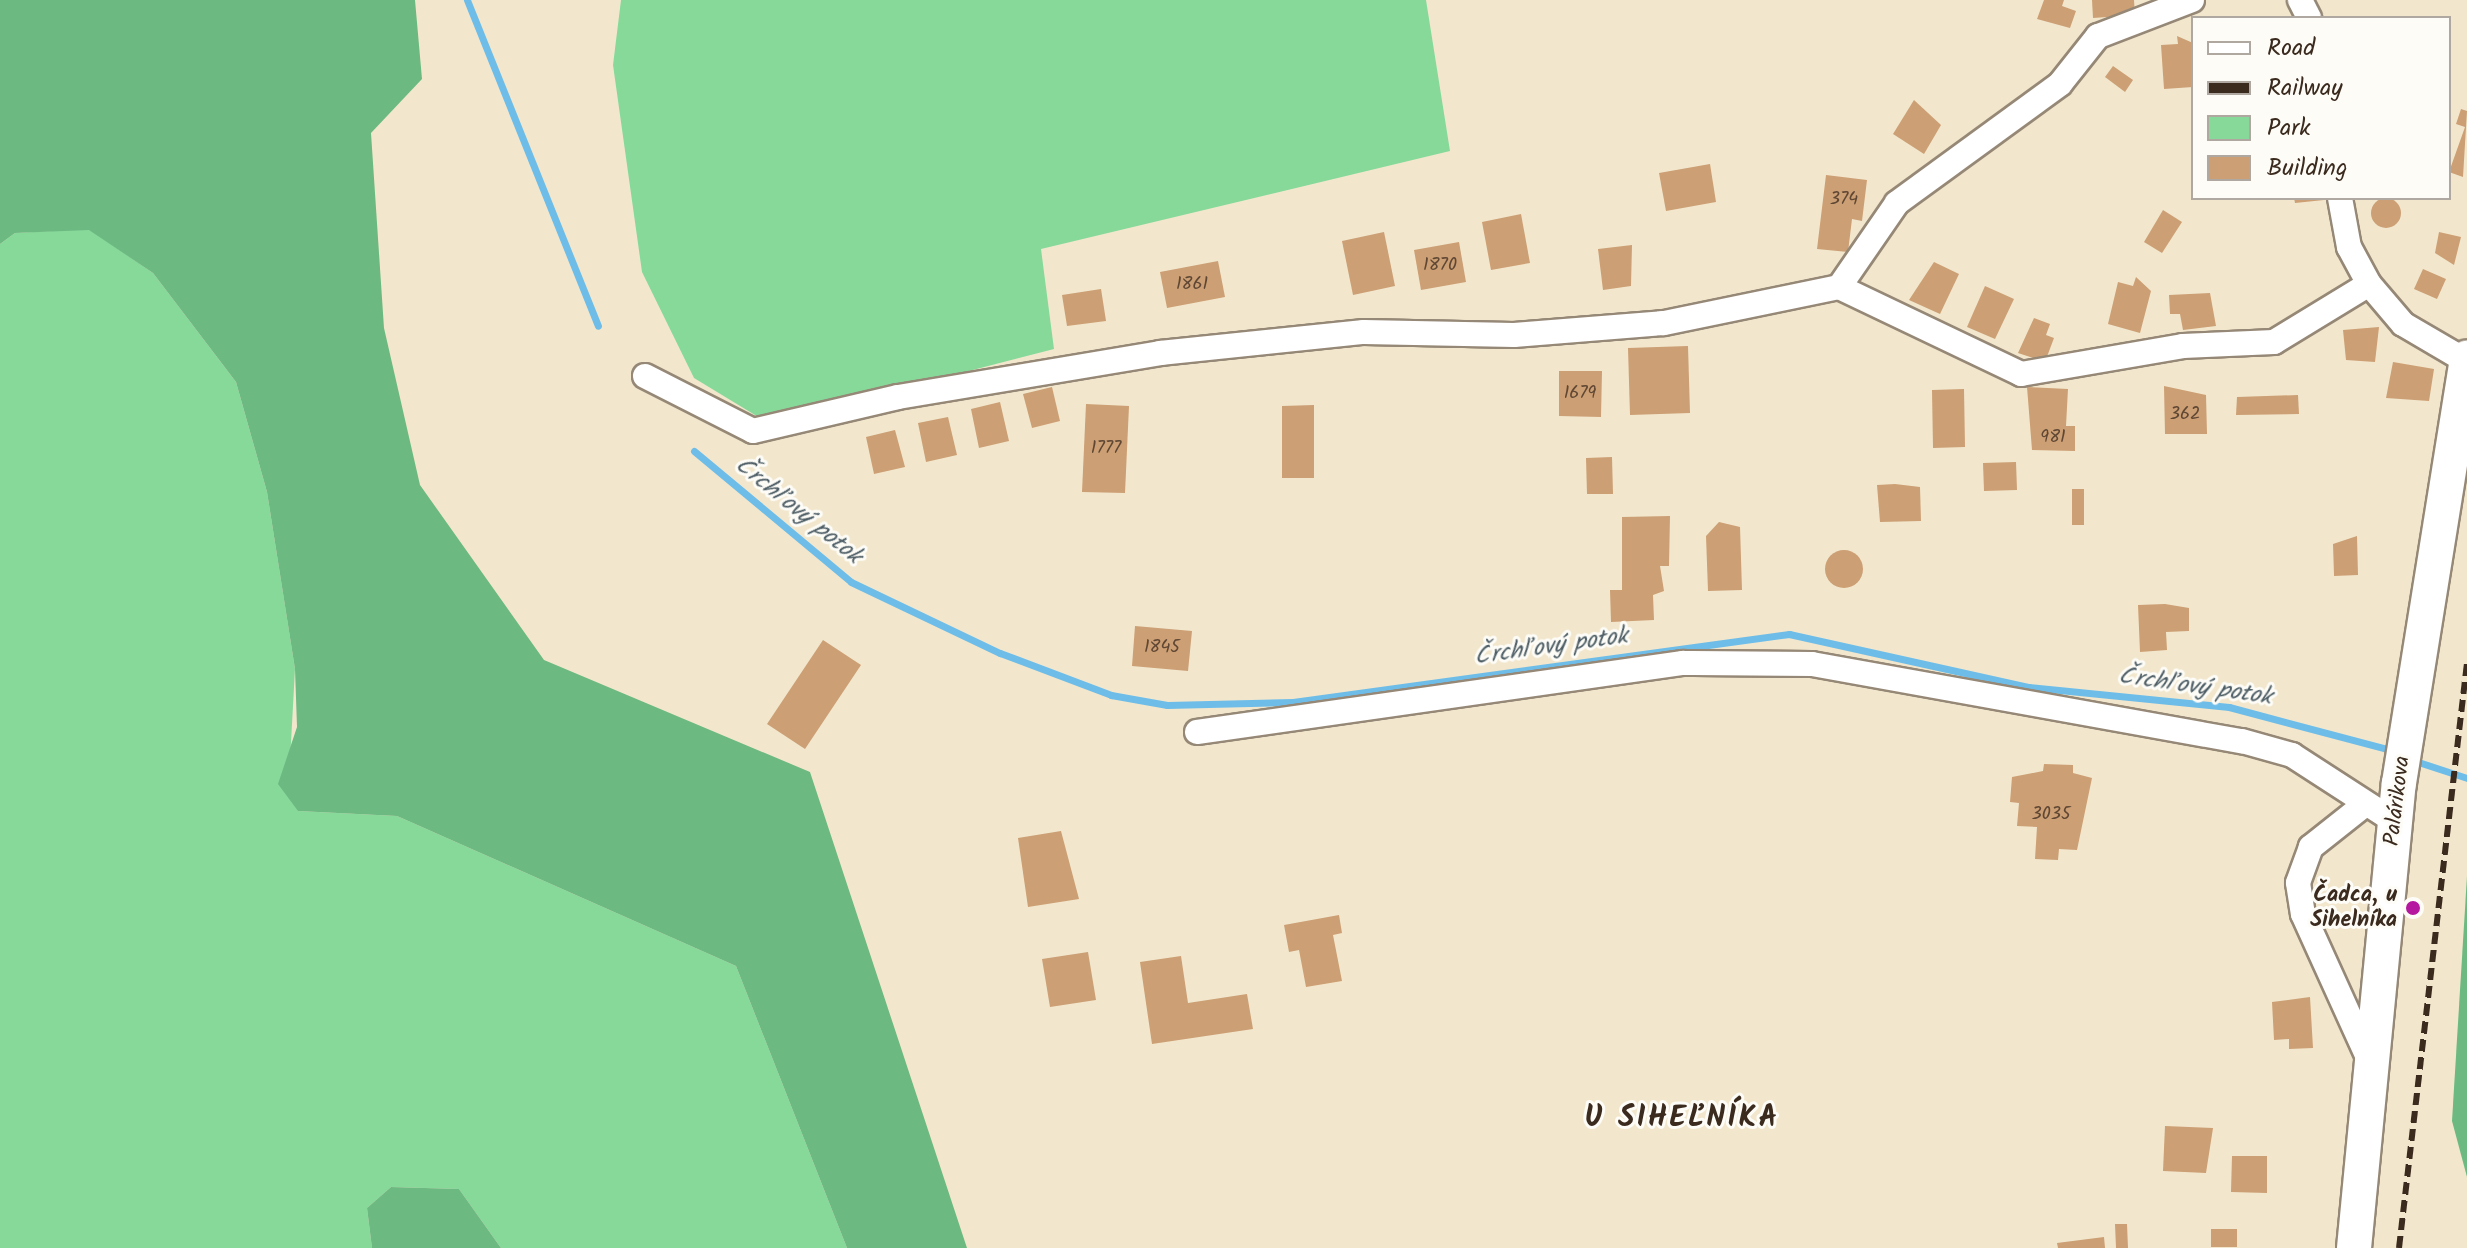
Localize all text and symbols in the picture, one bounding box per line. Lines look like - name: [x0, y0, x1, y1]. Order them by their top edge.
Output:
- legend: [2191, 16, 2451, 200]
- text: Road: [2267, 29, 2315, 68]
- text: Railway: [2267, 69, 2343, 108]
- text: Park: [2267, 109, 2311, 148]
- text: Building: [2267, 149, 2347, 188]
- house number: 374: [1830, 189, 1858, 211]
- house number: 1870: [1423, 255, 1457, 277]
- house number: 1861: [1176, 274, 1208, 296]
- house number: 1679: [1564, 383, 1596, 405]
- house number: 362: [2170, 404, 2200, 426]
- house number: 981: [2040, 427, 2066, 449]
- house number: 1777: [1091, 438, 1121, 460]
- water label: Črchľový potok: [729, 451, 867, 571]
- water label: Črchľový potok: [1473, 622, 1629, 672]
- house number: 1845: [1144, 637, 1180, 659]
- water label: Črchľový potok: [2117, 662, 2273, 712]
- street label: Palárikova: [2379, 755, 2417, 847]
- house number: 3035: [2031, 804, 2071, 826]
- place label: Čadca, u Sihelníka: [2310, 882, 2397, 934]
- marker: Čadca, u Sihelníka: [2404, 899, 2422, 917]
- district label: U SIHEĽNÍKA: [1585, 1100, 1779, 1136]

